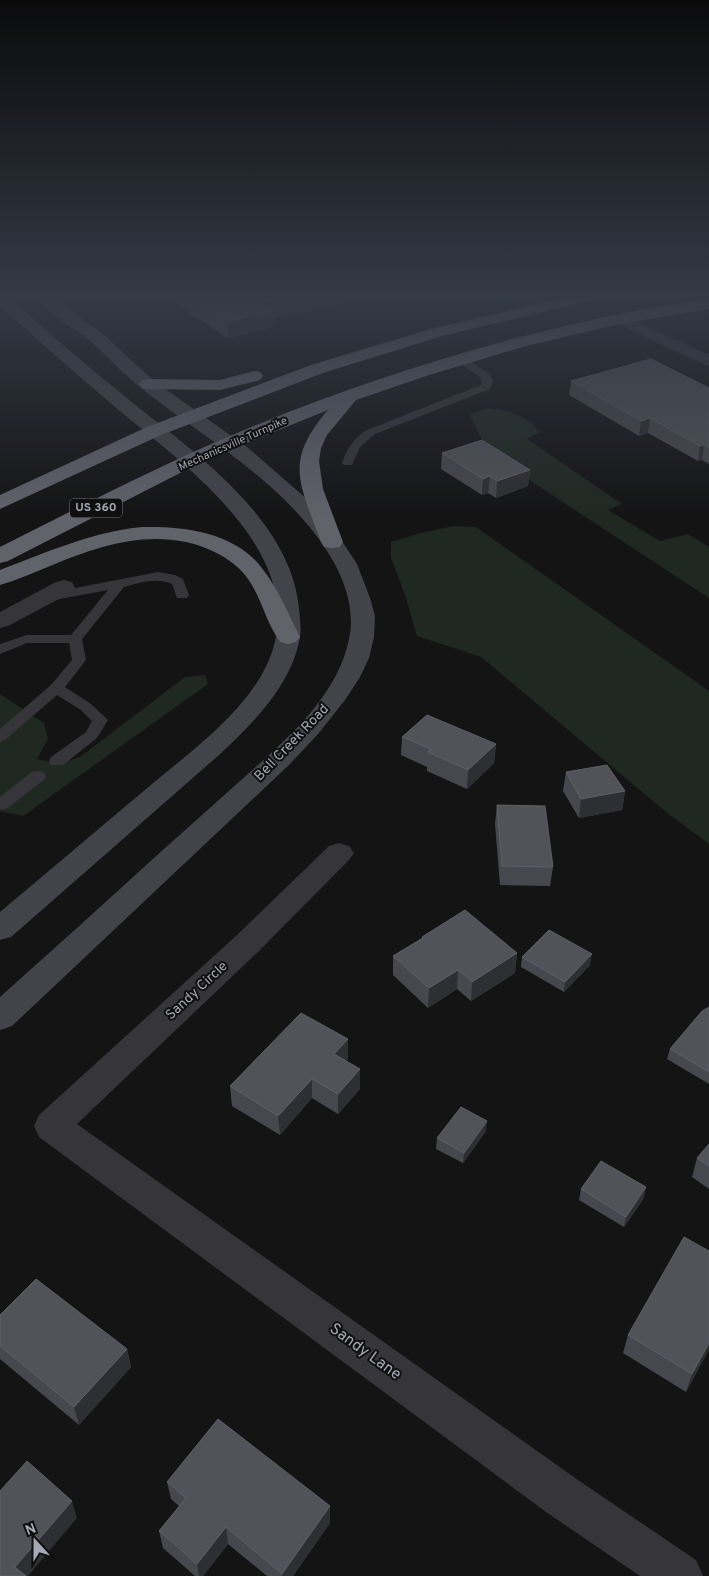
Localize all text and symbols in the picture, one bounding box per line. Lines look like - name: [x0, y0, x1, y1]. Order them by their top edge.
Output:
- street label: Mechanicsville Turnpike: [176, 414, 290, 474]
- road number: US 360: [70, 498, 122, 518]
- street label: Bell Creek Road: [251, 701, 333, 785]
- street label: Sandy Circle: [162, 958, 232, 1024]
- street label: Sandy Lane: [325, 1319, 405, 1385]
- north arrow: [10, 1516, 60, 1566]
- text: N: [23, 1521, 39, 1540]

